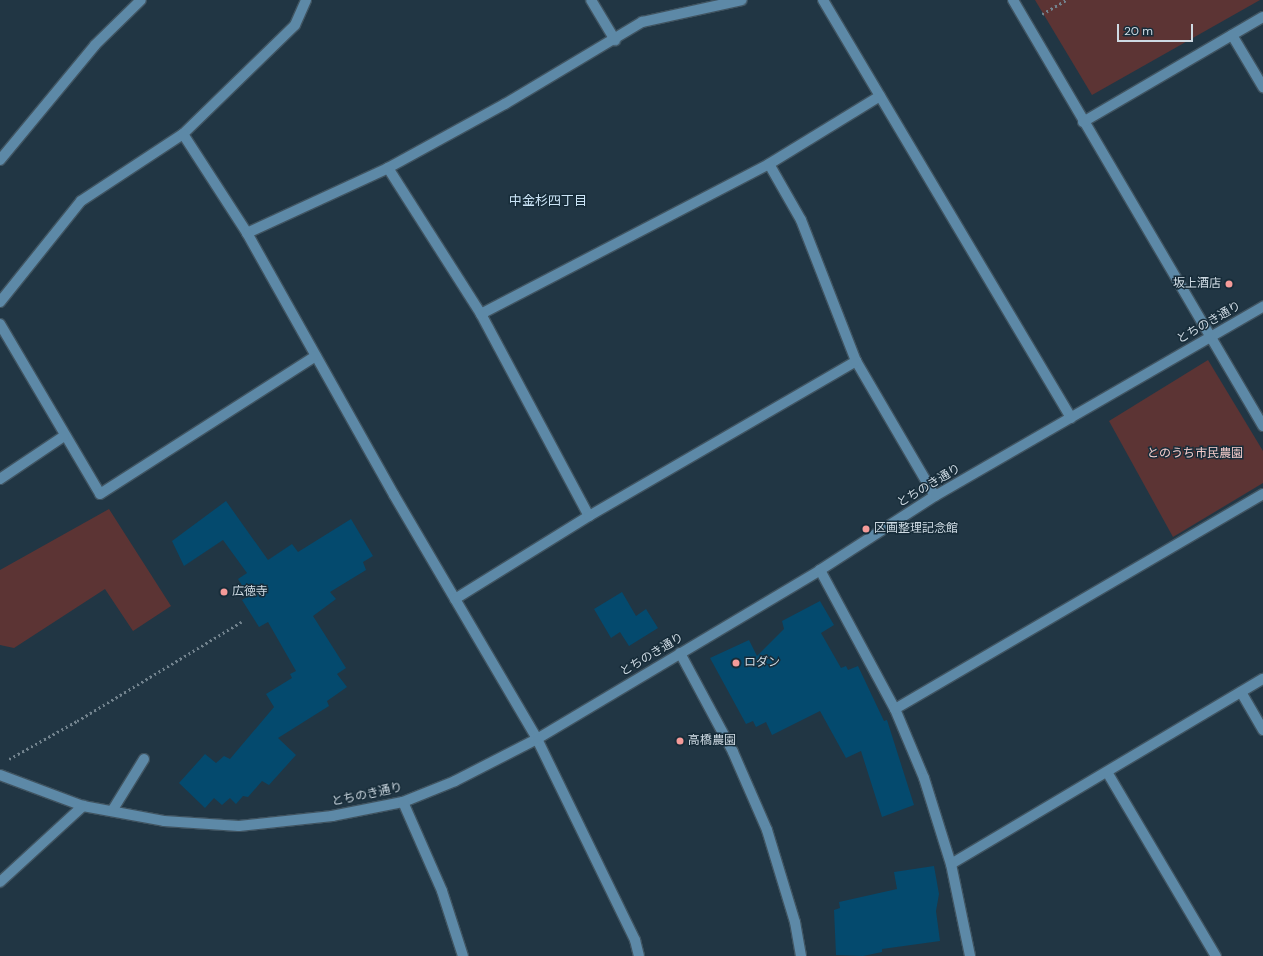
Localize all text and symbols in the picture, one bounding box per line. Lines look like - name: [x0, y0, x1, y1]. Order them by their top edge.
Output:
- scale bar: [1119, 16, 1195, 42]
- text: 20 m: [1124, 23, 1153, 39]
- district label: 中金杉四丁目: [509, 193, 587, 209]
- place label: 坂上酒店: [1173, 277, 1221, 291]
- marker: 坂上酒店: [1224, 279, 1234, 289]
- street label: とちのき通り: [1174, 299, 1244, 347]
- park label: とのうち市民農園: [1147, 447, 1243, 461]
- street label: とちのき通り: [894, 461, 964, 511]
- place label: 区画整理記念館: [874, 522, 958, 536]
- marker: 区画整理記念館: [861, 524, 871, 534]
- place label: 広徳寺: [232, 585, 268, 599]
- marker: 広徳寺: [219, 587, 229, 597]
- street label: とちのき通り: [617, 630, 687, 680]
- place label: ロダン: [744, 656, 780, 670]
- marker: ロダン: [731, 658, 741, 668]
- place label: 高橋農園: [688, 734, 736, 748]
- marker: 高橋農園: [675, 736, 685, 746]
- street label: とちのき通り: [330, 780, 404, 810]

